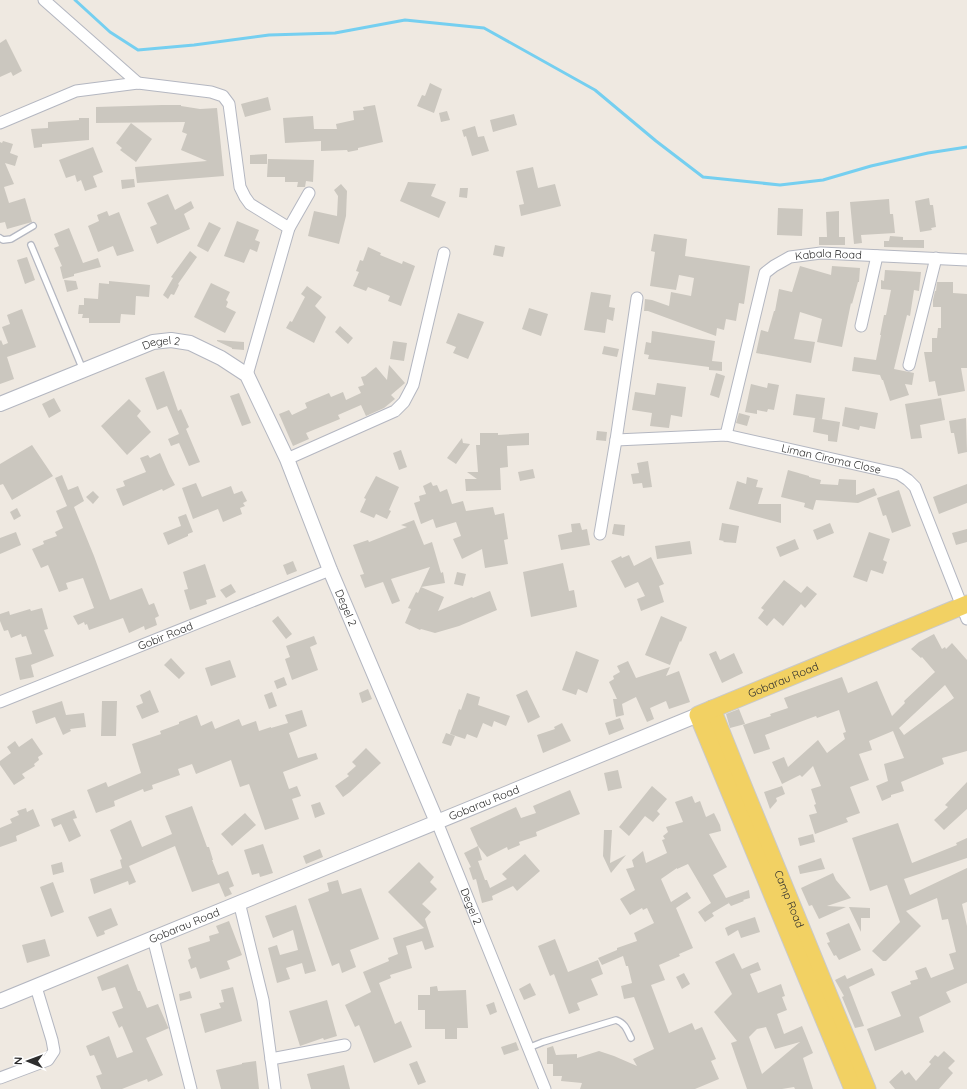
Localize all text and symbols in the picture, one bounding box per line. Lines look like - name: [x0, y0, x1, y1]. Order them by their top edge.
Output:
- street label: Kabala Road: [794, 246, 862, 263]
- street label: Degel 2: [140, 333, 181, 353]
- street label: Liman Ciroma Close: [780, 441, 882, 477]
- street label: Degel 2: [332, 587, 360, 628]
- street label: Gobir Road: [136, 619, 195, 653]
- street label: Gobarau Road: [746, 659, 820, 701]
- street label: Gobarau Road: [447, 782, 521, 823]
- street label: Camp Road: [771, 868, 807, 930]
- street label: Degel 2: [457, 886, 485, 927]
- street label: Gobarau Road: [147, 905, 221, 946]
- north arrow: [8, 1041, 48, 1081]
- text: N: [11, 1057, 25, 1065]

